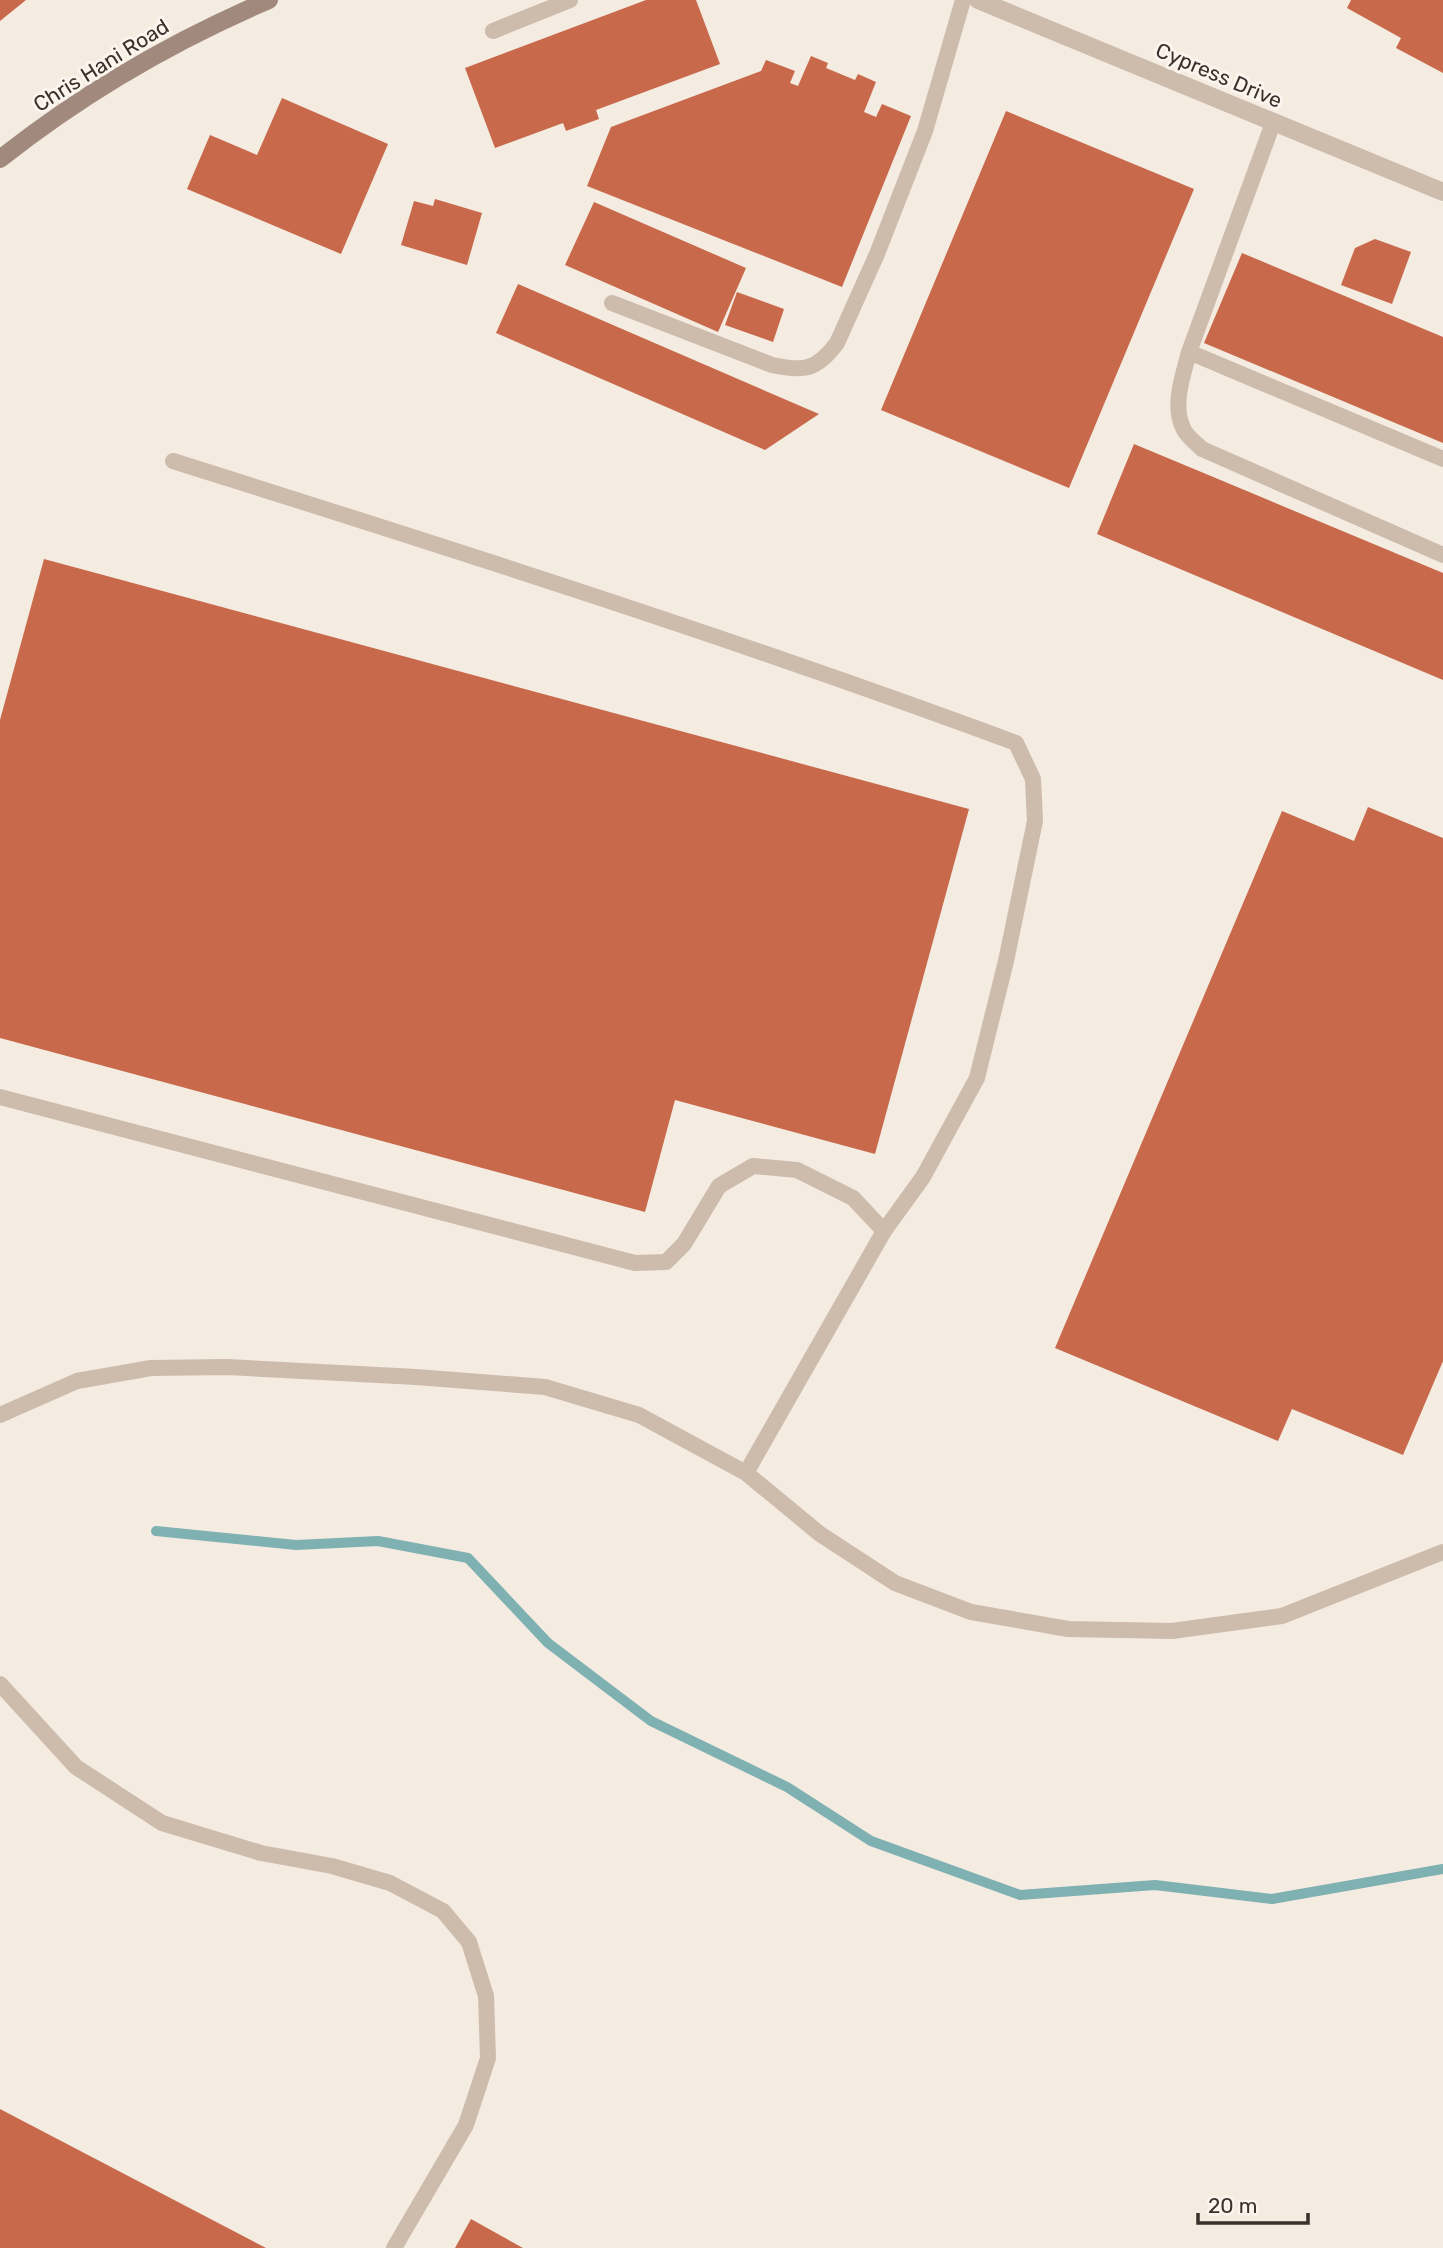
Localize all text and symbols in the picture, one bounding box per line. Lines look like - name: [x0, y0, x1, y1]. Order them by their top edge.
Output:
- street label: Chris Hani Road: [29, 13, 173, 117]
- street label: Cypress Drive: [1152, 37, 1286, 113]
- scale bar: [1198, 2182, 1308, 2226]
- text: 20 m: [1208, 2193, 1257, 2218]

